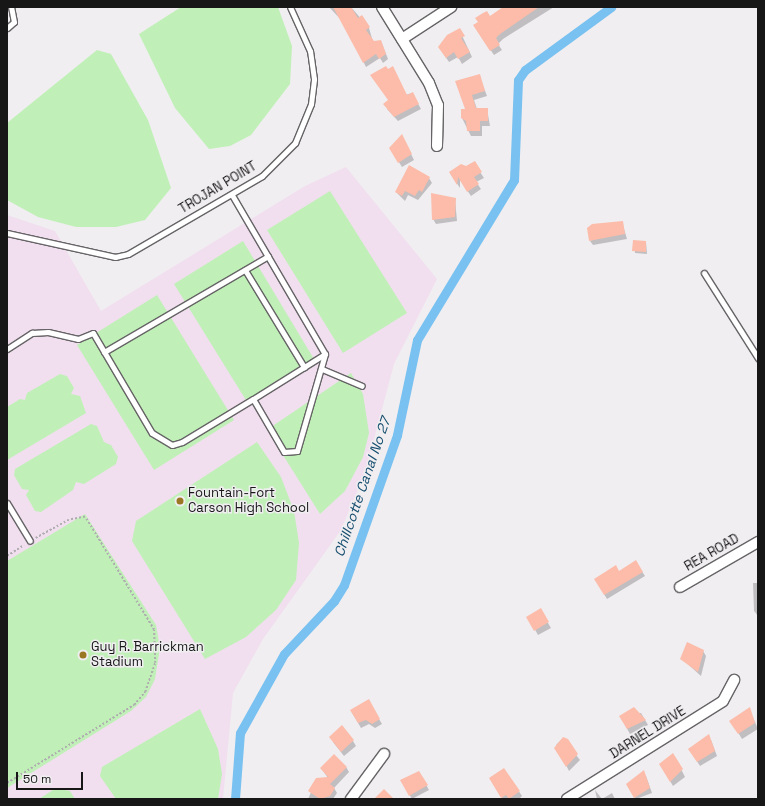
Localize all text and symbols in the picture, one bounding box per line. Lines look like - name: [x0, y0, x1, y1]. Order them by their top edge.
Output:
- street label: TROJAN POINT: [176, 159, 260, 217]
- water label: Chillcotte Canal No 27: [330, 415, 394, 559]
- place label: Fountain-Fort Carson High School: [188, 486, 309, 517]
- marker: Fountain-Fort Carson High School: [175, 496, 185, 506]
- street label: REA ROAD: [682, 531, 742, 575]
- place label: Guy R. Barrickman Stadium: [91, 640, 204, 671]
- marker: Guy R. Barrickman Stadium: [78, 650, 88, 660]
- street label: DARNEL DRIVE: [607, 703, 689, 763]
- scale bar: [18, 764, 85, 790]
- text: 50 m: [23, 771, 51, 787]

